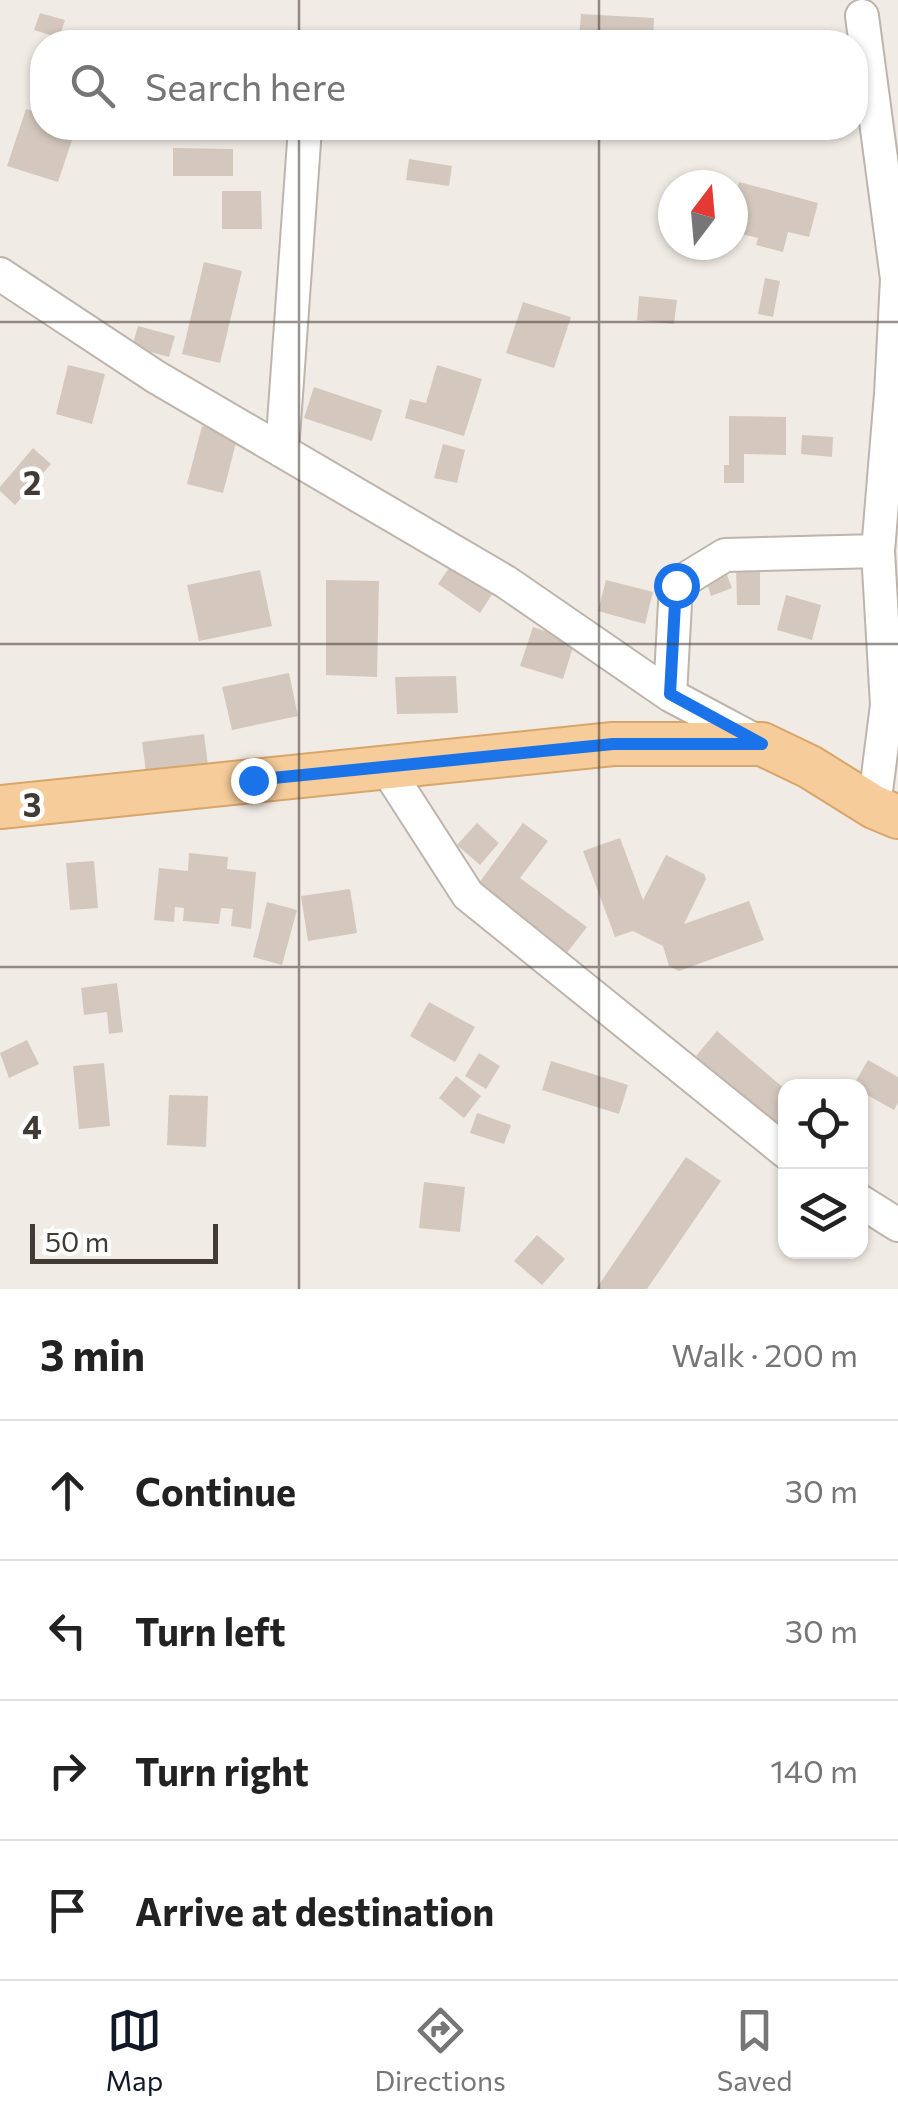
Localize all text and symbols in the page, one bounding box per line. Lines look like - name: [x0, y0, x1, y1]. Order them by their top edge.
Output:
- search box: [30, 30, 868, 140]
- icon: search: [65, 58, 120, 113]
- text: Search here: [145, 62, 346, 109]
- north arrow: [658, 170, 748, 260]
- text: 2: [23, 462, 41, 502]
- route start: [654, 563, 700, 609]
- route end: [231, 758, 277, 804]
- text: 3: [23, 784, 41, 824]
- map controls: [778, 1079, 868, 1259]
- button: locate: [778, 1079, 868, 1169]
- text: 4: [22, 1106, 42, 1146]
- button: layers: [778, 1169, 868, 1259]
- scale bar: [30, 1219, 218, 1264]
- text: 50 m: [45, 1224, 109, 1258]
- text: 3 min: [40, 1328, 145, 1380]
- text: Walk · 200 m: [672, 1334, 858, 1374]
- icon: ahead: [40, 1463, 95, 1518]
- text: Continue: [135, 1467, 296, 1514]
- text: 30 m: [785, 1470, 858, 1510]
- icon: left: [40, 1603, 95, 1658]
- text: Turn left: [135, 1607, 286, 1654]
- text: 30 m: [785, 1610, 858, 1650]
- icon: right: [40, 1743, 95, 1798]
- text: Turn right: [135, 1747, 309, 1794]
- text: 140 m: [770, 1750, 858, 1790]
- icon: arrive: [40, 1883, 95, 1938]
- text: Arrive at destination: [135, 1887, 494, 1934]
- tab: Map: [106, 2003, 163, 2097]
- tab: Directions: [374, 2003, 506, 2097]
- tab: Saved: [717, 2003, 792, 2097]

